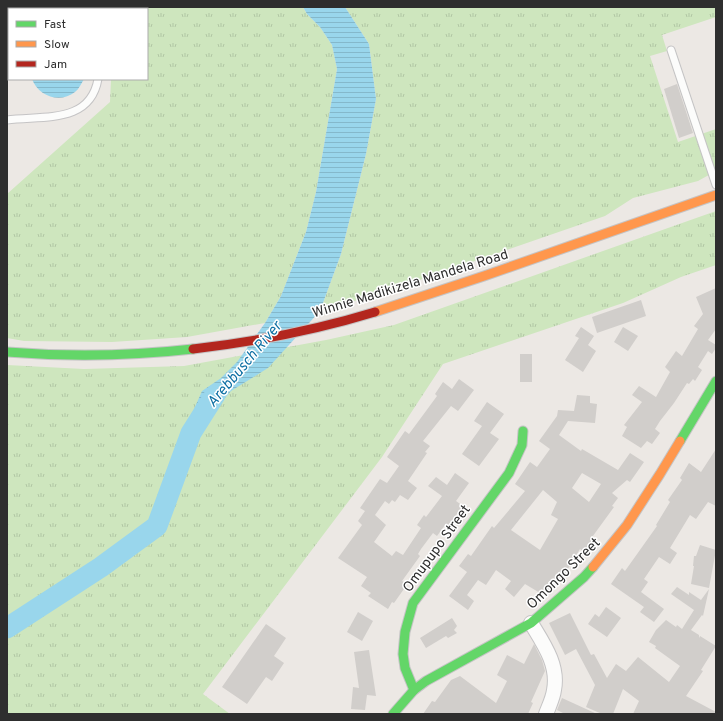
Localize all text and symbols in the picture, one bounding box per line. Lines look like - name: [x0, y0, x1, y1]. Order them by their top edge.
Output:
- legend: [8, 8, 148, 80]
- text: Fast: [44, 17, 66, 33]
- text: Slow: [44, 37, 70, 53]
- text: Jam: [44, 57, 67, 73]
- street label: Winnie Madikizela Mandela Road: [310, 247, 510, 322]
- water label: Arebbusch River: [204, 317, 287, 412]
- street label: Omupupo Street: [400, 502, 475, 596]
- street label: Omongo Street: [524, 535, 604, 613]

